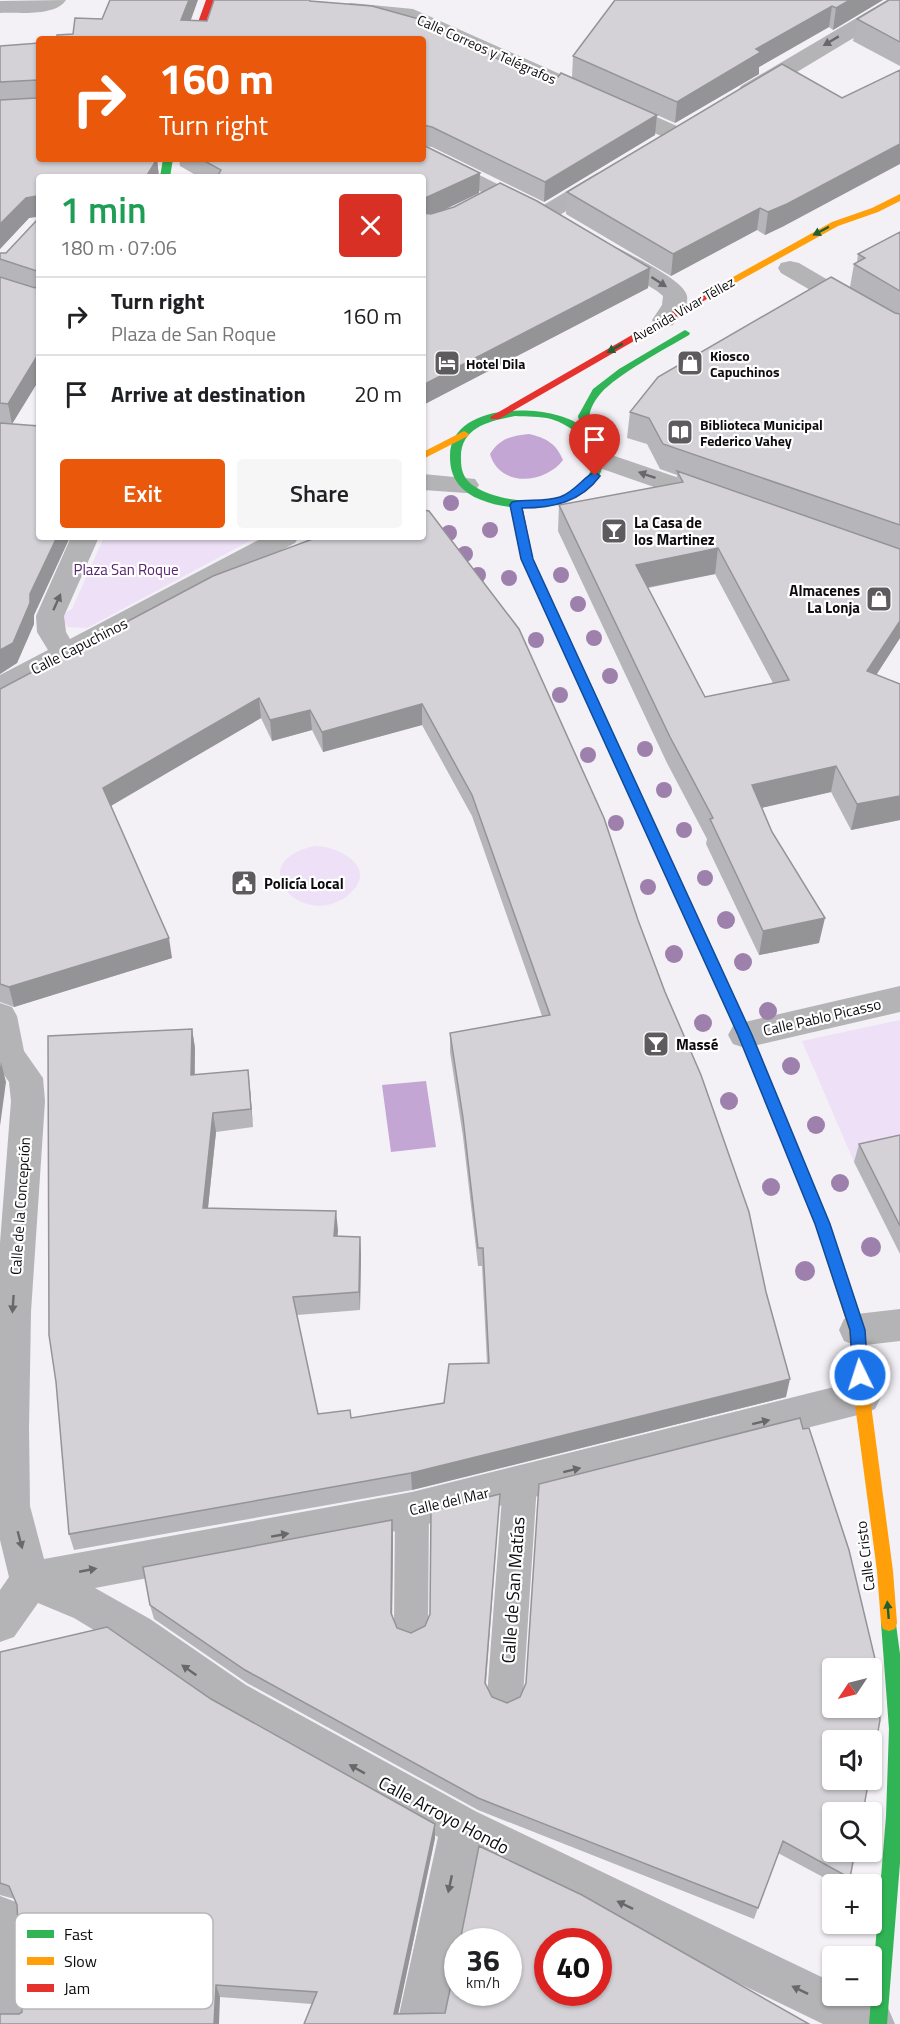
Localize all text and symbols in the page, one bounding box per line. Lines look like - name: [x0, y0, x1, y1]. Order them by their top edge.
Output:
- street label: Calle Correos y Telégrafos: [414, 9, 560, 89]
- one-way arrow: [822, 36, 839, 46]
- text: 160 m: [159, 46, 274, 110]
- icon: right: [60, 60, 138, 138]
- text: Turn right: [159, 104, 268, 145]
- text: 1 min: [60, 182, 147, 237]
- button: close: [339, 194, 402, 257]
- one-way arrow: [812, 226, 829, 236]
- text: 180 m · 07:06: [60, 232, 177, 263]
- street label: Avenida Vivar Téllez: [628, 271, 738, 347]
- one-way arrow: [651, 276, 667, 287]
- text: Turn right: [111, 284, 205, 318]
- text: 160 m: [342, 299, 402, 333]
- icon: right: [60, 300, 93, 333]
- text: Plaza de San Roque: [111, 318, 276, 349]
- one-way arrow: [606, 343, 623, 353]
- place label: Kiosco Capuchinos: [710, 345, 780, 382]
- hotel icon: Hotel Dila: [432, 348, 462, 378]
- shop icon: Kiosco Capuchinos: [675, 348, 705, 378]
- place label: Hotel Dila: [466, 353, 525, 374]
- text: Arrive at destination: [111, 377, 306, 411]
- text: 20 m: [354, 377, 402, 411]
- icon: arrive: [60, 378, 93, 411]
- pin: [569, 414, 620, 476]
- place label: Biblioteca Municipal Federico Vahey: [700, 414, 823, 451]
- library icon: Biblioteca Municipal Federico Vahey: [665, 417, 695, 447]
- icon: arrive: [578, 423, 611, 456]
- button: Exit: [60, 459, 225, 528]
- button: Share: [237, 459, 402, 528]
- one-way arrow: [638, 470, 656, 480]
- place label: La Casa de los Martinez: [634, 511, 715, 551]
- bar icon: La Casa de los Martinez: [599, 516, 629, 546]
- park label: Plaza San Roque: [74, 558, 178, 581]
- place label: Almacenes La Lonja: [789, 579, 860, 619]
- shop icon: Almacenes La Lonja: [864, 584, 894, 614]
- one-way arrow: [52, 593, 61, 610]
- street label: Calle Capuchinos: [27, 612, 131, 680]
- public building icon: Policía Local: [229, 868, 259, 898]
- place label: Policía Local: [264, 872, 344, 895]
- street label: Calle Pablo Picasso: [761, 992, 883, 1042]
- bar icon: Massé: [641, 1029, 671, 1059]
- place label: Massé: [676, 1033, 719, 1056]
- street label: Calle de la Concepción: [4, 1136, 36, 1276]
- one-way arrow: [9, 1294, 18, 1313]
- position arrow: [828, 1343, 892, 1407]
- one-way arrow: [753, 1417, 771, 1426]
- one-way arrow: [563, 1465, 582, 1475]
- street label: Calle del Mar: [407, 1481, 491, 1521]
- street label: Calle de San Matías: [494, 1516, 532, 1664]
- street label: Calle Cristo: [849, 1520, 881, 1592]
- one-way arrow: [15, 1530, 25, 1549]
- one-way arrow: [270, 1530, 289, 1539]
- one-way arrow: [79, 1565, 98, 1574]
- one-way arrow: [883, 1600, 893, 1619]
- north arrow: [822, 1658, 882, 1718]
- map controls: [822, 1658, 882, 2006]
- one-way arrow: [182, 1664, 198, 1676]
- button: sound: [822, 1730, 882, 1790]
- one-way arrow: [349, 1764, 366, 1774]
- street label: Calle Arroyo Hondo: [374, 1769, 514, 1861]
- button: search: [822, 1802, 882, 1862]
- button: +: [822, 1874, 882, 1934]
- one-way arrow: [445, 1875, 454, 1894]
- one-way arrow: [616, 1900, 633, 1910]
- legend: [15, 1913, 213, 2009]
- text: Fast: [64, 1922, 93, 1946]
- speed limit sign: 40: [534, 1928, 612, 2006]
- text: 36: [466, 1937, 500, 1983]
- button: −: [822, 1946, 882, 2006]
- text: Slow: [64, 1949, 97, 1973]
- text: km/h: [466, 1971, 500, 1994]
- text: Jam: [64, 1976, 90, 2000]
- one-way arrow: [792, 1985, 809, 1994]

